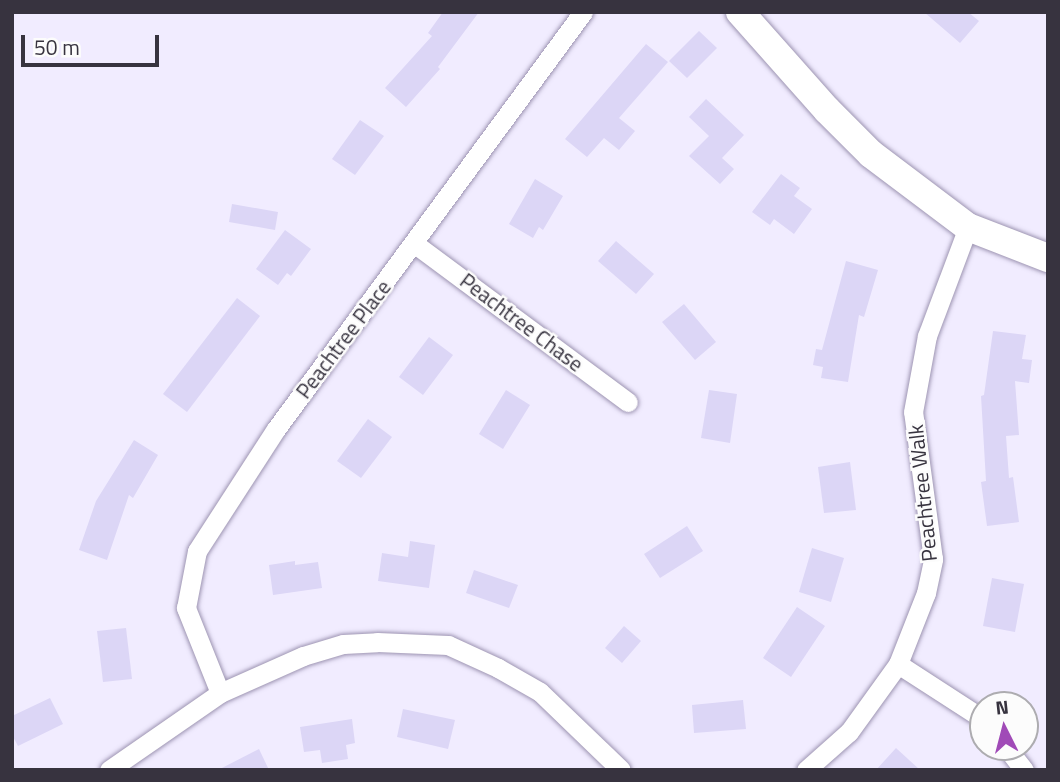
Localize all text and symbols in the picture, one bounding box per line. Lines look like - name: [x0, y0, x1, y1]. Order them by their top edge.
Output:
- scale bar: [24, 21, 163, 65]
- text: 50 m: [34, 31, 80, 63]
- street label: Peachtree Chase: [455, 267, 589, 377]
- street label: Peachtree Place: [290, 275, 396, 403]
- street label: Peachtree Walk: [902, 423, 942, 563]
- north arrow: [969, 691, 1039, 761]
- text: N: [994, 691, 1010, 722]

